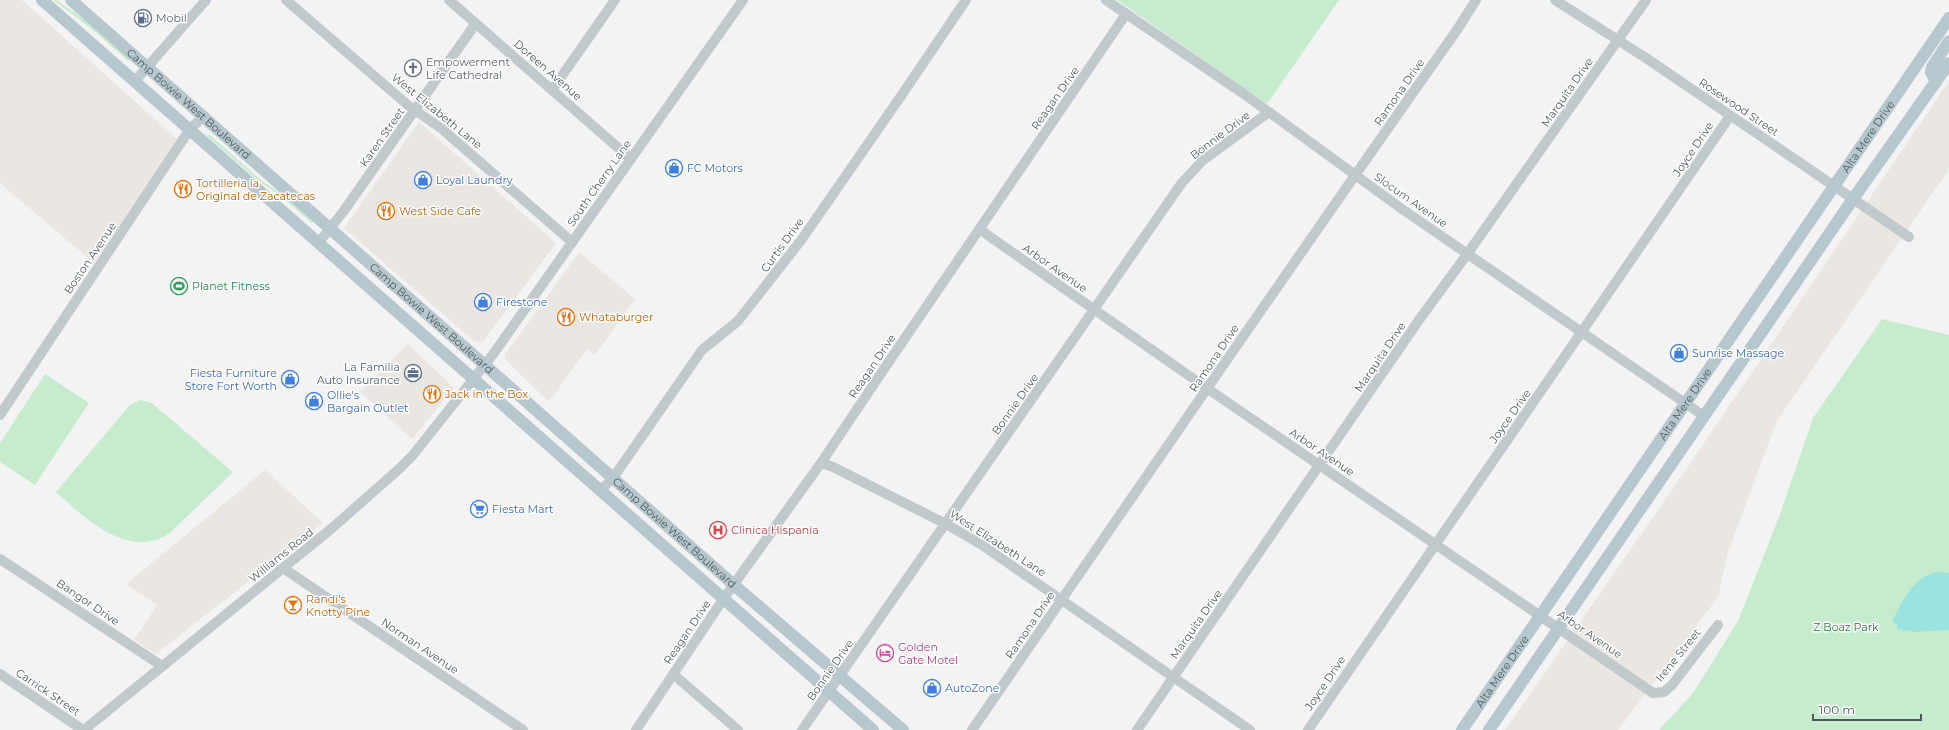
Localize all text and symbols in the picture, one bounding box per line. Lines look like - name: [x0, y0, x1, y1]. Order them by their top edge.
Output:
- fuel station icon: Mobil: [133, 8, 153, 28]
- place label: Mobil: [156, 11, 187, 25]
- street label: Doreen Avenue: [511, 37, 585, 104]
- street label: Camp Bowie West Boulevard: [124, 45, 254, 162]
- street label: Marquita Drive: [1538, 54, 1596, 129]
- place label: Empowerment Life Cathedral: [426, 55, 510, 82]
- street label: Ramona Drive: [1371, 56, 1427, 128]
- church icon: Empowerment Life Cathedral: [403, 58, 423, 78]
- street label: Reagan Drive: [1028, 63, 1082, 132]
- street label: West Elizabeth Lane: [389, 70, 485, 152]
- street label: Rosewood Street: [1696, 75, 1782, 139]
- street label: Alta Mere Drive: [1838, 98, 1898, 175]
- street label: Karen Street: [357, 104, 408, 169]
- street label: Bonnie Drive: [1187, 108, 1253, 162]
- street label: Joyce Drive: [1669, 119, 1716, 180]
- street label: South Cherry Lane: [564, 137, 634, 229]
- shop icon: FC Motors: [664, 158, 684, 178]
- place label: FC Motors: [687, 161, 743, 175]
- shop icon: Loyal Laundry: [413, 170, 433, 190]
- street label: Slocum Avenue: [1372, 170, 1451, 231]
- place label: Loyal Laundry: [436, 173, 513, 187]
- place label: Tortilleria la Original de Zacatecas: [196, 176, 316, 203]
- restaurant icon: Tortilleria la Original de Zacatecas: [173, 179, 193, 199]
- restaurant icon: West Side Cafe: [376, 201, 396, 221]
- place label: West Side Cafe: [399, 204, 482, 218]
- street label: Curtis Drive: [758, 215, 807, 275]
- street label: Boston Avenue: [61, 219, 119, 297]
- street label: Arbor Avenue: [1020, 241, 1090, 296]
- street label: Camp Bowie West Boulevard: [367, 260, 497, 377]
- sports icon: Planet Fitness: [169, 276, 189, 296]
- place label: Planet Fitness: [192, 279, 271, 293]
- shop icon: Firestone: [473, 292, 493, 312]
- place label: Firestone: [496, 295, 548, 309]
- restaurant icon: Whataburger: [556, 307, 576, 327]
- place label: Whataburger: [579, 310, 653, 324]
- street label: Marquita Drive: [1351, 319, 1409, 395]
- street label: Ramona Drive: [1186, 321, 1242, 394]
- street label: Reagan Drive: [845, 331, 899, 401]
- shop icon: Sunrise Massage: [1669, 343, 1689, 363]
- place label: Sunrise Massage: [1692, 346, 1785, 360]
- place label: La Familia Auto Insurance: [317, 360, 400, 387]
- office icon: La Familia Auto Insurance: [403, 363, 423, 383]
- street label: Alta Mere Drive: [1655, 365, 1715, 443]
- place label: Fiesta Furniture Store Fort Worth: [185, 366, 277, 393]
- shop icon: Fiesta Furniture Store Fort Worth: [280, 369, 300, 389]
- street label: Bonnie Drive: [989, 370, 1041, 437]
- restaurant icon: Jack in the Box: [422, 384, 442, 404]
- street label: Joyce Drive: [1486, 386, 1534, 446]
- place label: Jack in the Box: [444, 387, 528, 401]
- place label: Ollie's Bargain Outlet: [327, 388, 409, 415]
- shop icon: Ollie's Bargain Outlet: [304, 391, 324, 411]
- street label: Arbor Avenue: [1287, 425, 1357, 479]
- street label: Camp Bowie West Boulevard: [610, 474, 739, 591]
- supermarket icon: Fiesta Mart: [469, 499, 489, 519]
- place label: Fiesta Mart: [492, 502, 554, 516]
- street label: West Elizabeth Lane: [947, 507, 1049, 580]
- hospital icon: Clinica Hispania: [708, 520, 728, 540]
- place label: Clinica Hispania: [731, 523, 819, 537]
- street label: Williams Road: [246, 525, 316, 585]
- street label: Bangor Drive: [54, 576, 122, 628]
- street label: Marquita Drive: [1167, 586, 1225, 661]
- street label: Ramona Drive: [1002, 588, 1058, 661]
- place label: Randi's Knotty Pine: [306, 592, 371, 619]
- bar icon: Randi's Knotty Pine: [283, 595, 303, 615]
- street label: Reagan Drive: [660, 597, 714, 667]
- street label: Arbor Avenue: [1555, 607, 1625, 662]
- street label: Norman Avenue: [379, 615, 462, 677]
- park label: Z Boaz Park: [1813, 620, 1879, 634]
- street label: Irene Street: [1652, 625, 1704, 684]
- street label: Alta Mere Drive: [1473, 632, 1532, 710]
- street label: Bonnie Drive: [804, 636, 856, 703]
- place label: Golden Gate Motel: [898, 640, 958, 667]
- hotel icon: Golden Gate Motel: [875, 643, 895, 663]
- street label: Joyce Drive: [1301, 653, 1348, 714]
- street label: Carrick Street: [13, 665, 83, 719]
- shop icon: AutoZone: [922, 678, 942, 698]
- place label: AutoZone: [945, 681, 1000, 695]
- scale bar: [1813, 696, 1921, 722]
- text: 100 m: [1819, 702, 1855, 717]

